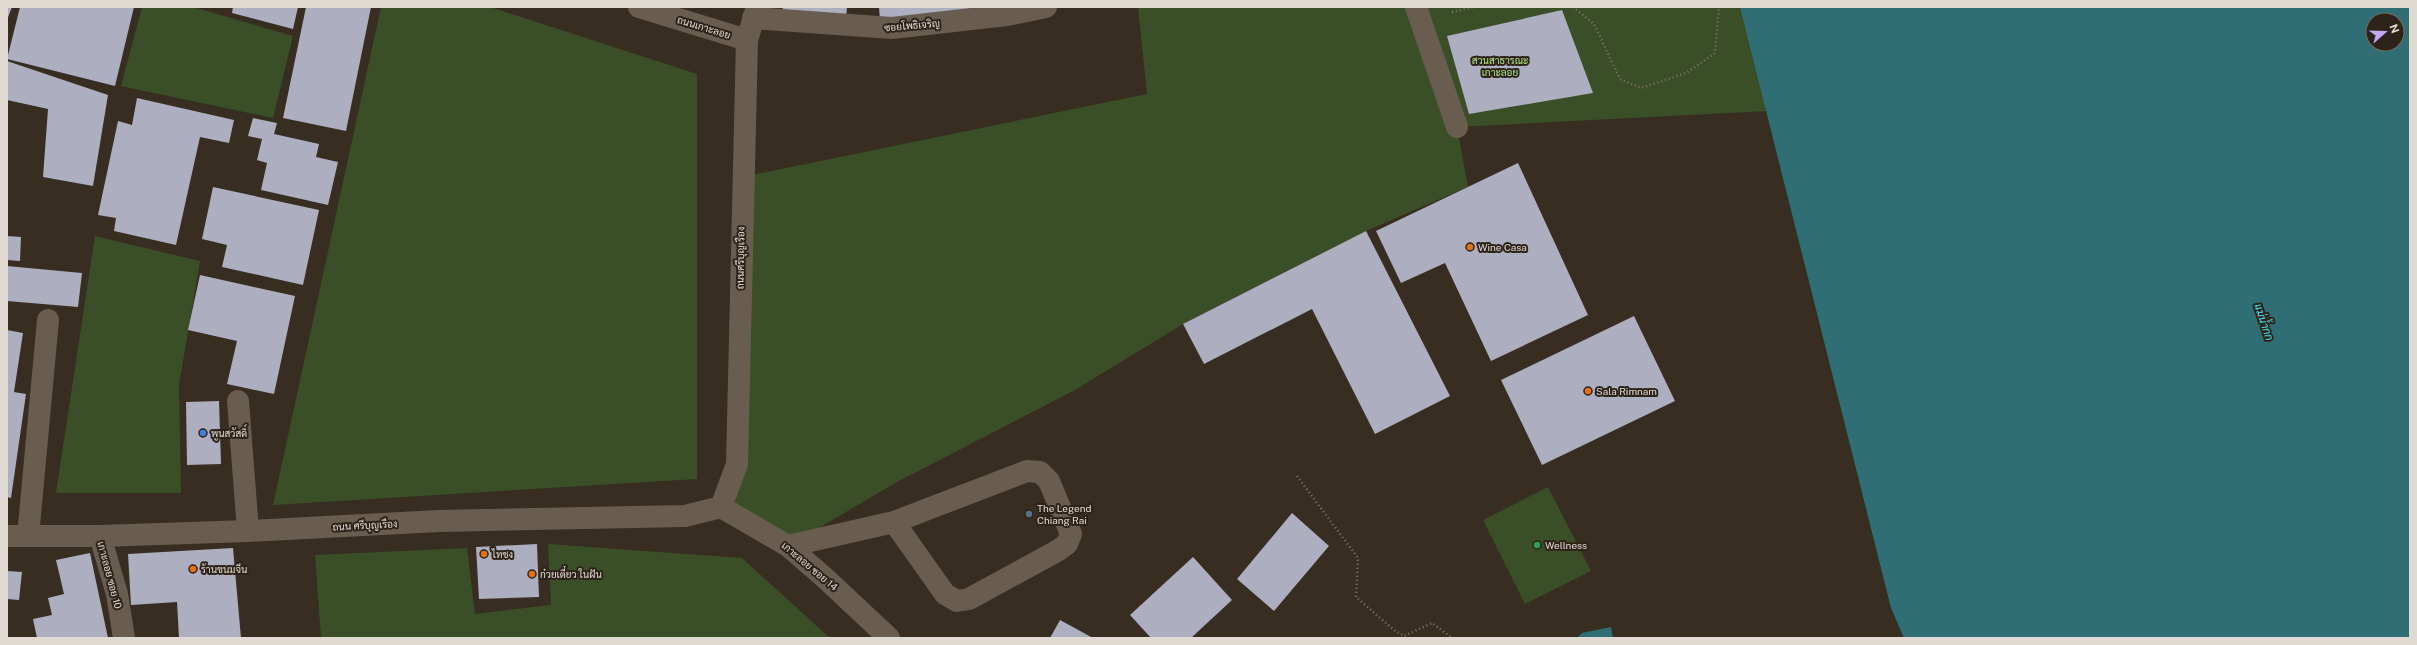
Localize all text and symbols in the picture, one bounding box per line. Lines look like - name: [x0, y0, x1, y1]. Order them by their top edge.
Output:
- north arrow: [2365, 12, 2405, 52]
- street label: ถนนเกาะลอย: [676, 13, 732, 41]
- street label: ซอยโพธิเจริญ: [884, 17, 940, 34]
- text: N: [2387, 22, 2402, 35]
- park label: สวนสาธารณะ เกาะลอย: [1472, 54, 1528, 78]
- street label: ถนนศรีบุญเรือง: [733, 227, 749, 289]
- place label: Wine Casa: [1478, 241, 1527, 253]
- marker: Wine Casa: [1465, 242, 1475, 252]
- water label: แม่น้ำกก: [2252, 300, 2280, 342]
- place label: Sala Rimnam: [1596, 385, 1657, 397]
- marker: Sala Rimnam: [1583, 386, 1593, 396]
- place label: พูนสวัสดิ์: [211, 424, 247, 441]
- marker: พูนสวัสดิ์: [198, 428, 208, 438]
- place label: The Legend Chiang Rai: [1037, 502, 1091, 526]
- marker: The Legend Chiang Rai: [1024, 509, 1034, 519]
- street label: ถนน ศรีบุญเรือง: [332, 517, 398, 535]
- street label: เกาะลอย ซอย 14: [780, 539, 840, 593]
- place label: Wellness: [1545, 539, 1587, 551]
- street label: เกาะลอย ซอย 10: [95, 540, 125, 610]
- marker: Wellness: [1532, 540, 1542, 550]
- place label: ไทชง: [491, 548, 513, 560]
- marker: ไทชง: [479, 549, 489, 559]
- place label: ร้านขนมจีน: [201, 563, 247, 575]
- marker: ร้านขนมจีน: [188, 564, 198, 574]
- place label: ก๋วยเตี๋ยว ในฝัน: [540, 565, 602, 580]
- marker: ก๋วยเตี๋ยว ในฝัน: [527, 569, 537, 579]

